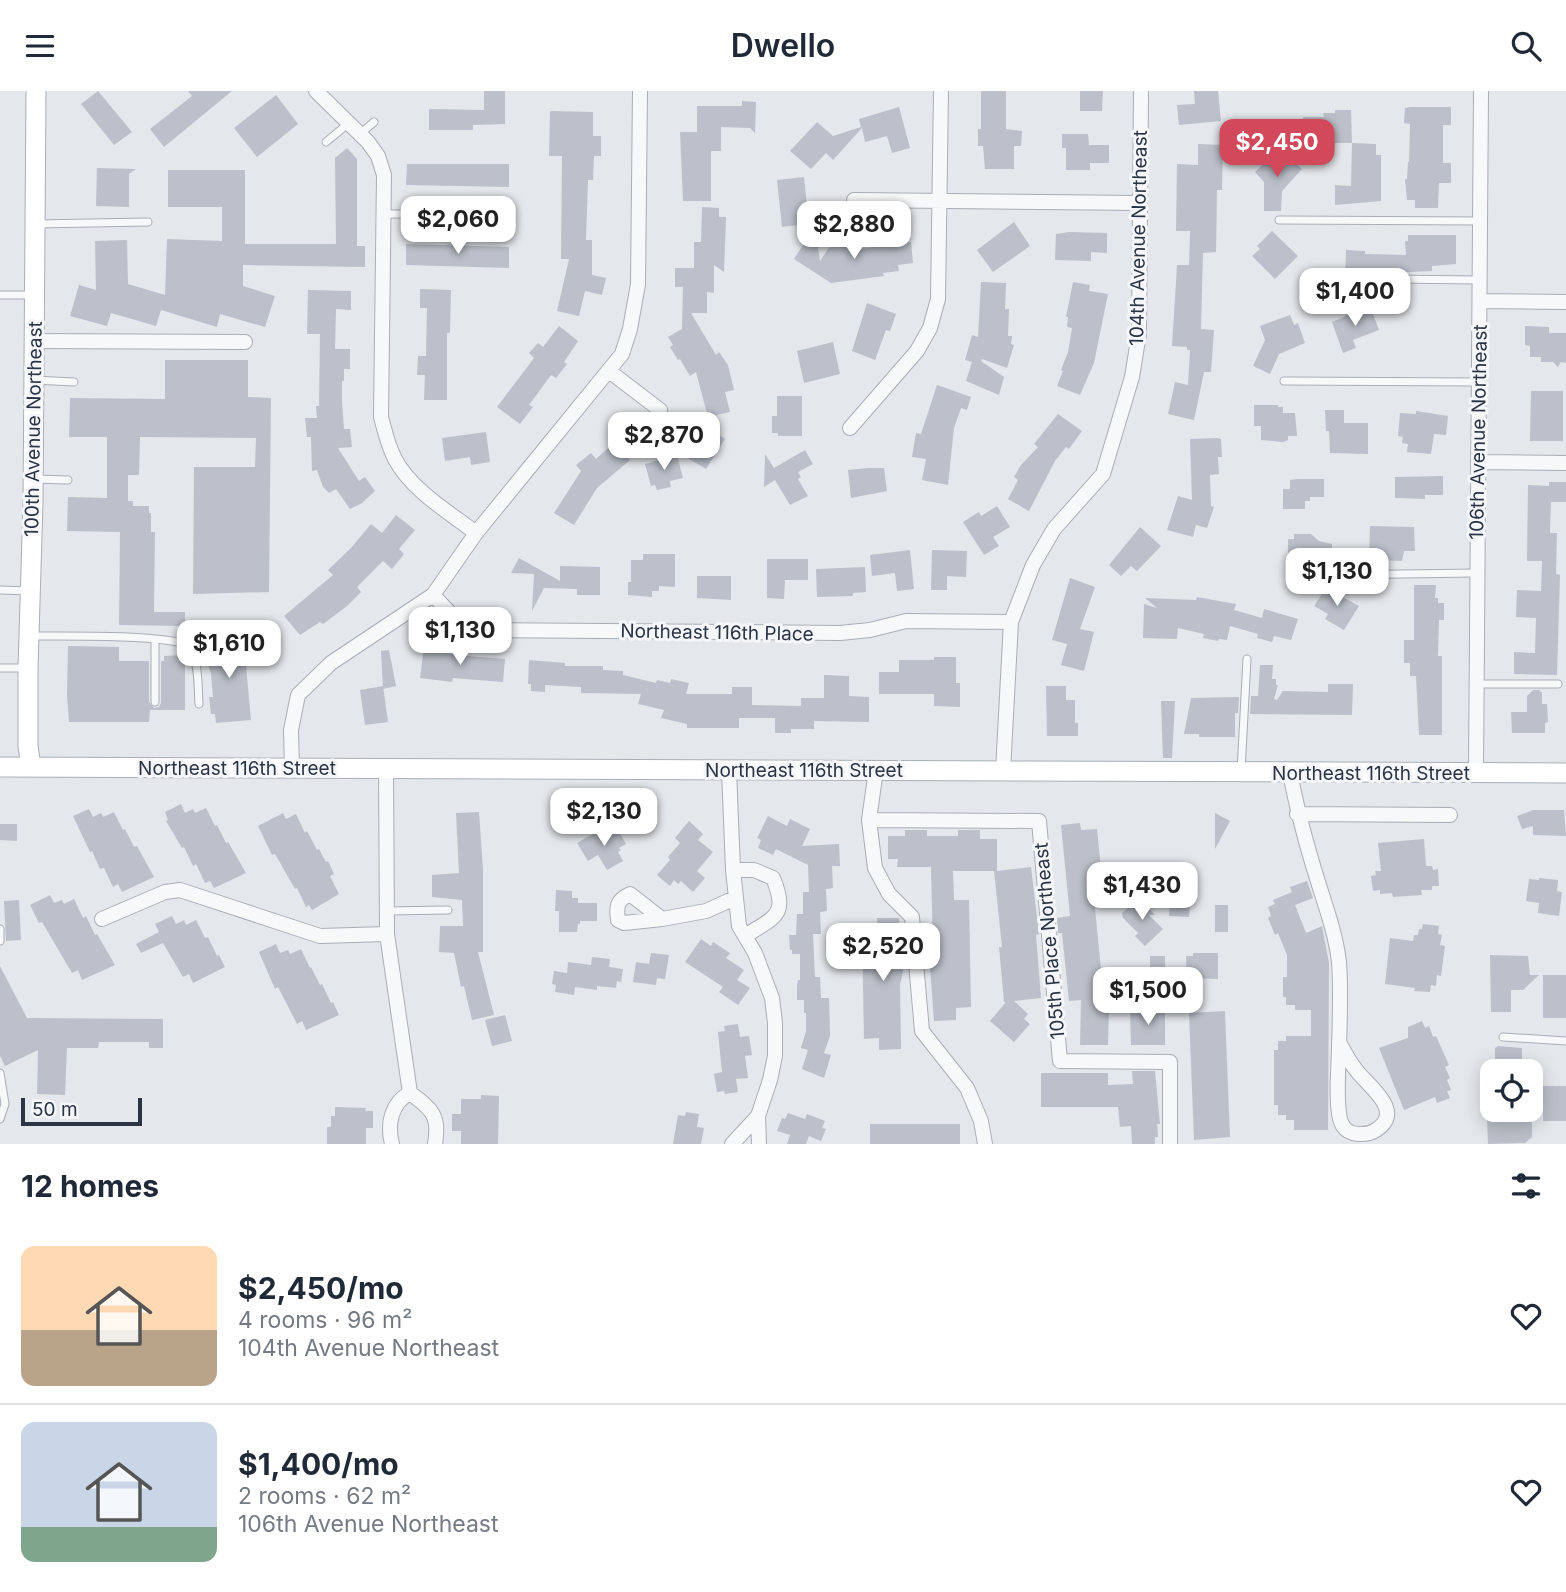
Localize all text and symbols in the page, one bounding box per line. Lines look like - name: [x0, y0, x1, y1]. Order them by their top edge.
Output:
- text: Dwello: [731, 26, 835, 65]
- icon: menu: [21, 27, 59, 65]
- icon: search: [1507, 27, 1545, 65]
- pin: $2,450: [1220, 119, 1334, 179]
- text: $2,450: [1236, 128, 1319, 156]
- street label: 104th Avenue Northeast: [1125, 130, 1152, 346]
- pin: $2,060: [401, 197, 515, 256]
- pin: $2,880: [797, 201, 911, 261]
- text: $2,060: [417, 205, 499, 233]
- text: $2,880: [813, 210, 895, 238]
- pin: $1,400: [1298, 268, 1412, 328]
- text: $1,400: [1315, 277, 1395, 305]
- street label: 100th Avenue Northeast: [20, 321, 47, 537]
- street label: 106th Avenue Northeast: [1465, 324, 1492, 540]
- pin: $2,870: [607, 413, 721, 472]
- text: $2,870: [624, 421, 704, 449]
- pin: $1,130: [1280, 549, 1394, 608]
- text: $1,130: [1302, 557, 1372, 585]
- pin: $1,130: [403, 607, 517, 667]
- text: $1,130: [425, 616, 495, 644]
- street label: Northeast 116th Place: [620, 619, 814, 646]
- pin: $1,610: [172, 621, 286, 680]
- text: $1,610: [193, 629, 265, 657]
- street label: Northeast 116th Street: [138, 757, 336, 780]
- street label: Northeast 116th Street: [705, 759, 903, 782]
- street label: Northeast 116th Street: [1272, 762, 1470, 785]
- pin: $2,130: [547, 789, 661, 848]
- text: $2,130: [566, 797, 642, 825]
- street label: 105th Place Northeast: [1029, 842, 1070, 1040]
- pin: $1,430: [1085, 863, 1199, 922]
- text: $1,430: [1103, 871, 1181, 899]
- pin: $2,520: [826, 923, 940, 983]
- text: $2,520: [842, 932, 924, 960]
- pin: $1,500: [1091, 967, 1205, 1027]
- text: $1,500: [1109, 976, 1187, 1004]
- map controls: [1480, 1059, 1543, 1122]
- button: locate: [1480, 1059, 1543, 1122]
- scale bar: [21, 1095, 142, 1127]
- text: 50 m: [32, 1098, 78, 1121]
- icon: filters: [1507, 1167, 1545, 1205]
- text: 12 homes: [21, 1168, 159, 1204]
- text: $2,450/mo: [238, 1270, 404, 1306]
- icon: home: [77, 1274, 161, 1358]
- icon: heart: [1507, 1297, 1545, 1335]
- text: 4 rooms · 96 m²: [238, 1306, 412, 1334]
- text: 104th Avenue Northeast: [238, 1334, 499, 1362]
- text: $1,400/mo: [238, 1446, 399, 1482]
- icon: home: [77, 1450, 161, 1534]
- icon: heart: [1507, 1473, 1545, 1511]
- text: 2 rooms · 62 m²: [238, 1482, 411, 1510]
- text: 106th Avenue Northeast: [238, 1510, 498, 1538]

